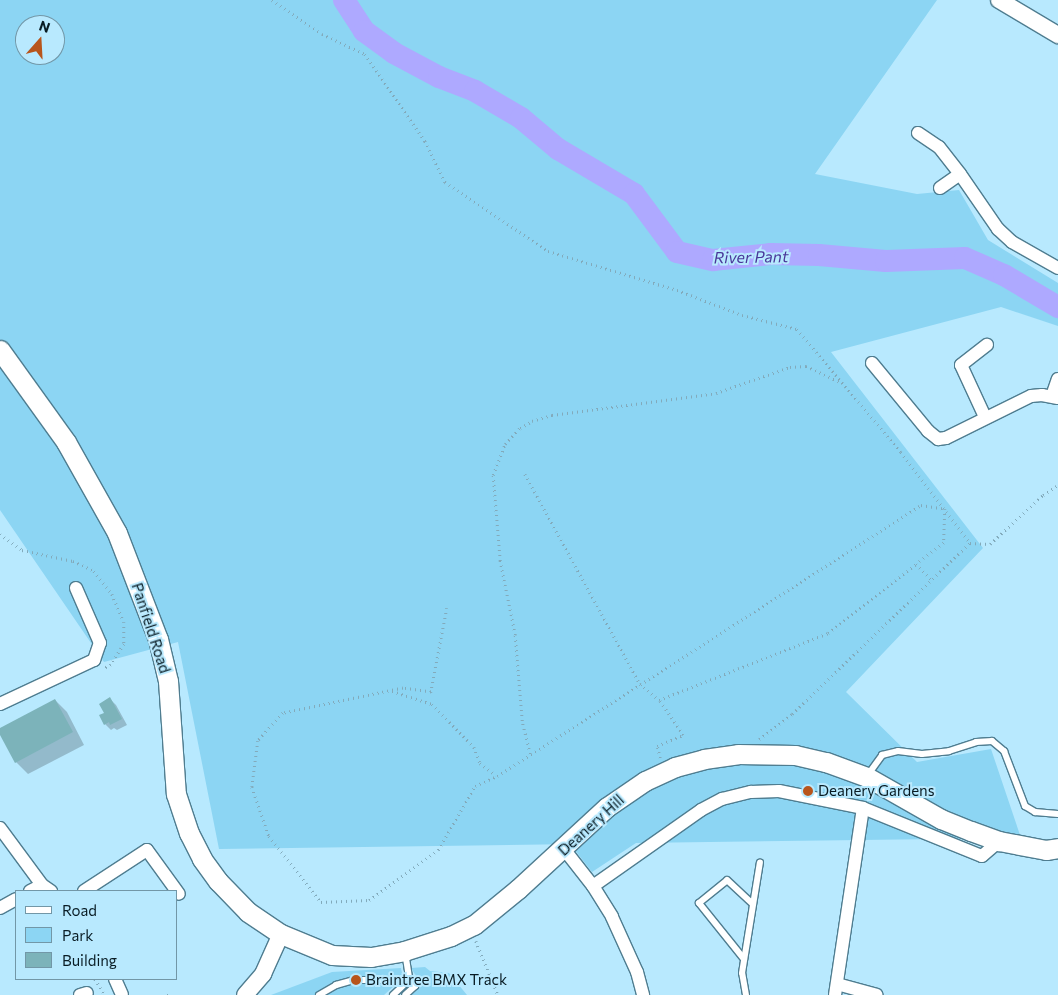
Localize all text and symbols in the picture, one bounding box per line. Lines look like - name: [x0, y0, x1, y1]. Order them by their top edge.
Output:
- north arrow: [15, 15, 65, 65]
- text: N: [37, 17, 52, 36]
- water label: River Pant: [713, 247, 789, 267]
- street label: Panfield Road: [128, 581, 174, 675]
- place label: Deanery Gardens: [818, 782, 935, 800]
- marker: Deanery Gardens: [802, 785, 814, 797]
- street label: Deanery Hill: [554, 791, 628, 859]
- legend: [15, 890, 178, 980]
- text: Road: [62, 901, 97, 919]
- text: Park: [62, 926, 93, 944]
- text: Building: [62, 951, 117, 969]
- place label: Braintree BMX Track: [366, 971, 507, 989]
- marker: Braintree BMX Track: [350, 974, 362, 986]

